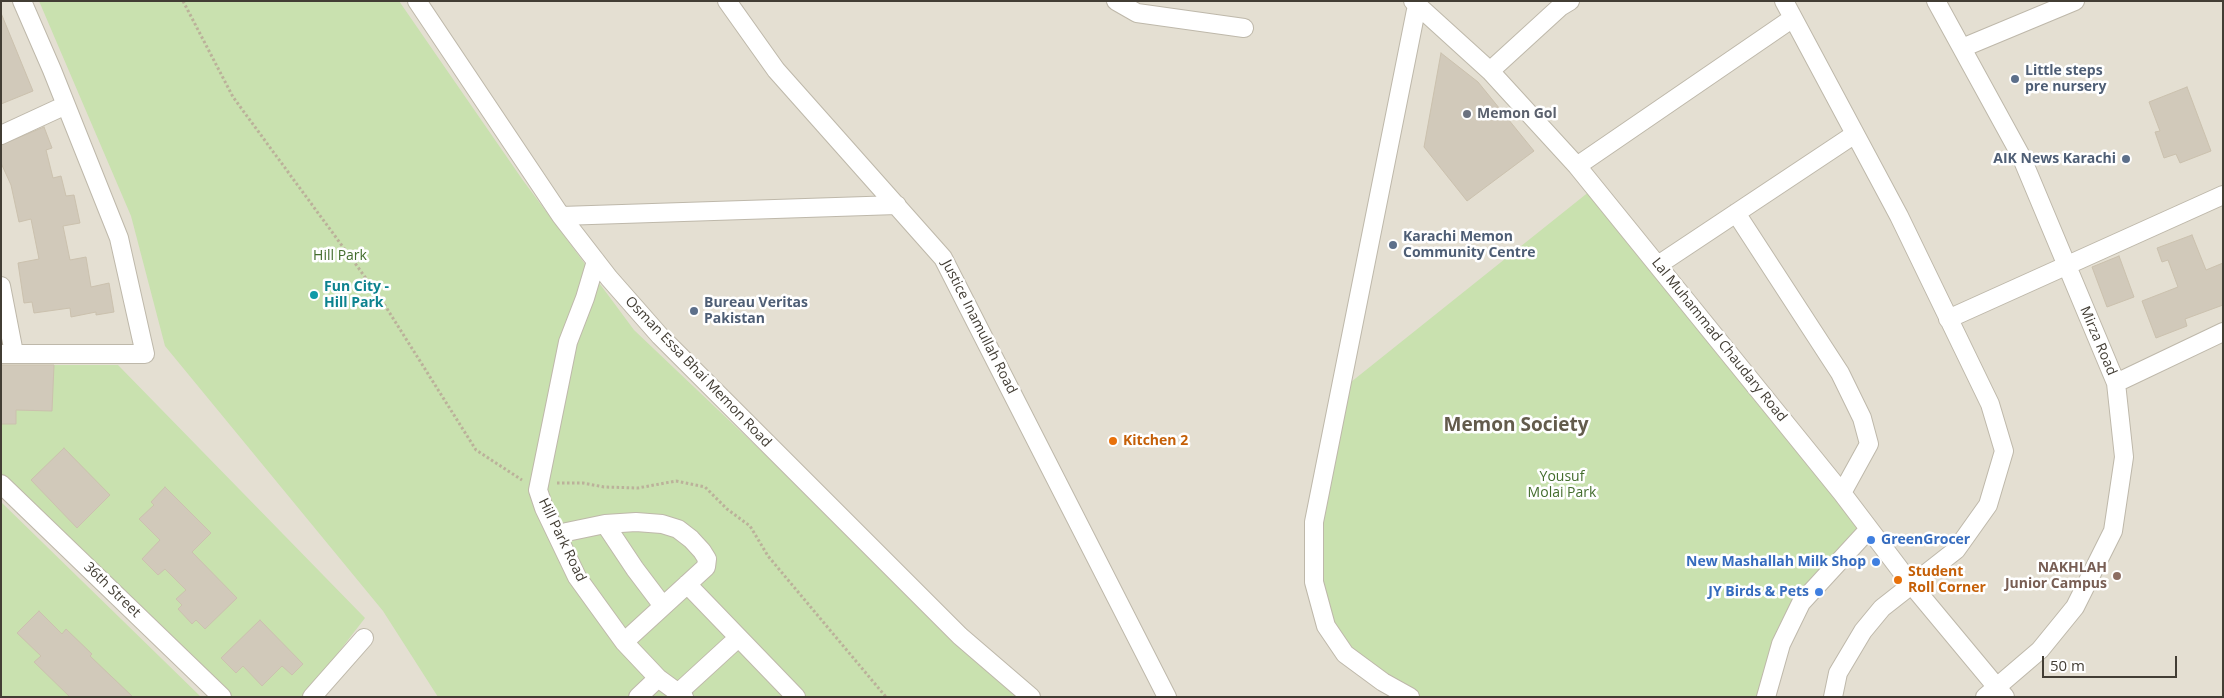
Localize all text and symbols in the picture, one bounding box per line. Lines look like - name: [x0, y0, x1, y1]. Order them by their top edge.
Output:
- place label: Little steps pre nursery: [2025, 63, 2106, 95]
- marker: Little steps pre nursery: [2009, 73, 2021, 85]
- place label: Memon Gol: [1477, 106, 1557, 122]
- marker: Memon Gol: [1461, 108, 1473, 120]
- place label: AIK News Karachi: [1993, 151, 2116, 167]
- marker: AIK News Karachi: [2120, 153, 2132, 165]
- place label: Karachi Memon Community Centre: [1403, 229, 1536, 262]
- marker: Karachi Memon Community Centre: [1387, 239, 1399, 251]
- park label: Hill Park: [313, 248, 367, 264]
- street label: Lal Muhammad Chaudary Road: [1648, 255, 1790, 425]
- street label: Justice Inamullah Road: [938, 257, 1020, 397]
- place label: Fun City - Hill Park: [324, 279, 389, 312]
- marker: Fun City - Hill Park: [308, 289, 320, 301]
- street label: Osman Essa Bhai Memon Road: [621, 293, 775, 451]
- place label: Bureau Veritas Pakistan: [704, 295, 808, 328]
- street label: Mirza Road: [2076, 304, 2120, 378]
- marker: Bureau Veritas Pakistan: [688, 305, 700, 317]
- district label: Memon Society: [1443, 415, 1589, 437]
- place label: Kitchen 2: [1123, 433, 1188, 449]
- marker: Kitchen 2: [1107, 435, 1119, 447]
- park label: Yousuf Molai Park: [1528, 469, 1596, 502]
- street label: Hill Park Road: [535, 495, 589, 585]
- place label: GreenGrocer: [1881, 532, 1970, 548]
- marker: GreenGrocer: [1865, 534, 1877, 546]
- place label: New Mashallah Milk Shop: [1686, 554, 1866, 570]
- marker: New Mashallah Milk Shop: [1870, 556, 1882, 568]
- street label: 36th Street: [80, 559, 144, 621]
- place label: NAKHLAH Junior Campus: [2005, 560, 2107, 592]
- place label: Student Roll Corner: [1908, 564, 1986, 596]
- marker: NAKHLAH Junior Campus: [2111, 570, 2123, 582]
- marker: Student Roll Corner: [1892, 574, 1904, 586]
- place label: JY Birds & Pets: [1708, 584, 1809, 600]
- marker: JY Birds & Pets: [1813, 586, 1825, 598]
- scale bar: [2044, 646, 2179, 678]
- text: 50 m: [2050, 655, 2085, 675]

